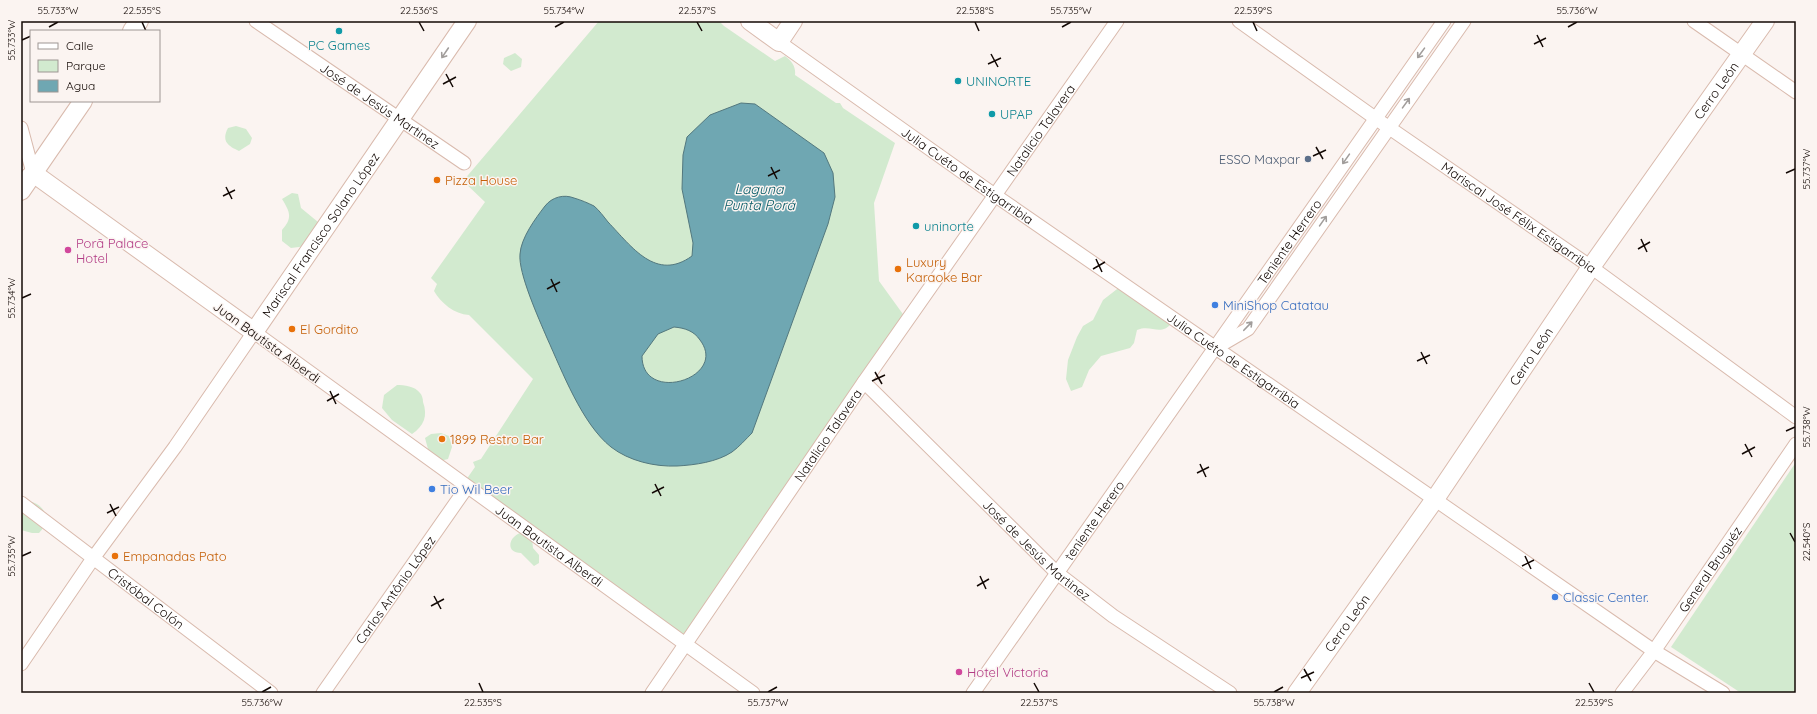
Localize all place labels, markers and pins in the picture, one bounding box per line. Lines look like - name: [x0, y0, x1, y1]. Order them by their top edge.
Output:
- marker: PC Games: [334, 26, 344, 36]
- place label: PC Games: [308, 37, 370, 53]
- place label: UNINORTE: [966, 73, 1031, 89]
- marker: UNINORTE: [953, 76, 963, 86]
- place label: UPAP: [1000, 106, 1033, 122]
- marker: UPAP: [987, 109, 997, 119]
- place label: ESSO Maxpar: [1219, 151, 1300, 167]
- marker: ESSO Maxpar: [1303, 154, 1313, 164]
- place label: Pizza House: [445, 172, 517, 188]
- marker: Pizza House: [432, 175, 442, 185]
- place label: uninorte: [924, 218, 974, 234]
- marker: uninorte: [911, 221, 921, 231]
- place label: Porã Palace Hotel: [76, 235, 148, 266]
- marker: Porã Palace Hotel: [63, 245, 73, 255]
- place label: Luxury Karaoke Bar: [906, 254, 982, 285]
- marker: Luxury Karaoke Bar: [893, 264, 903, 274]
- place label: MiniShop Catatau: [1223, 297, 1329, 313]
- marker: MiniShop Catatau: [1210, 300, 1220, 310]
- place label: El Gordito: [300, 321, 359, 337]
- marker: El Gordito: [287, 324, 297, 334]
- place label: 1899 Restro Bar: [450, 431, 544, 447]
- marker: 1899 Restro Bar: [437, 434, 447, 444]
- place label: Tio Wil Beer: [440, 481, 512, 497]
- marker: Tio Wil Beer: [427, 484, 437, 494]
- place label: Empanadas Pato: [123, 548, 227, 564]
- marker: Empanadas Pato: [110, 551, 120, 561]
- place label: Classic Center.: [1563, 589, 1649, 605]
- marker: Classic Center.: [1550, 592, 1560, 602]
- place label: Hotel Victoria: [967, 664, 1048, 680]
- marker: Hotel Victoria: [954, 667, 964, 677]

